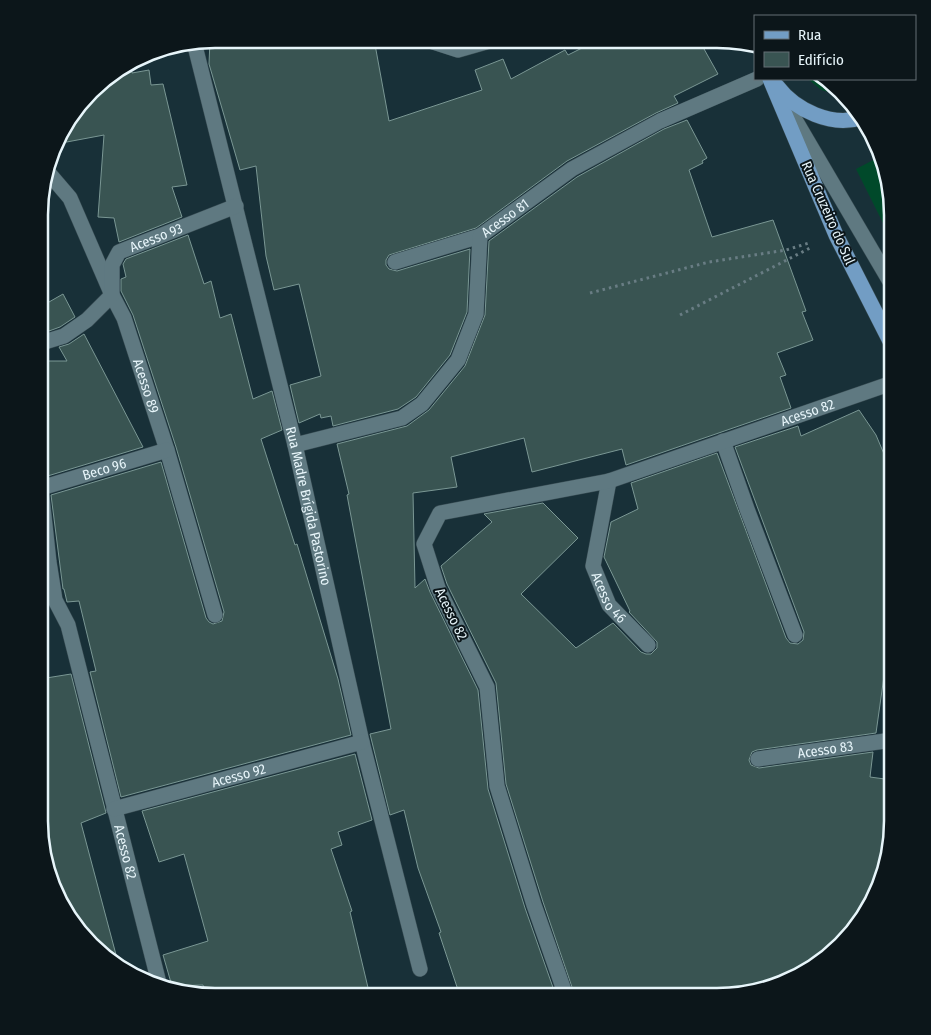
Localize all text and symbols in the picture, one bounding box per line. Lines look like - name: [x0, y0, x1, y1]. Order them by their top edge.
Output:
- legend: [754, 15, 916, 80]
- text: Rua: [798, 26, 821, 44]
- text: Edifício: [798, 51, 844, 69]
- street label: Rua Cruzeiro do Sul: [798, 159, 859, 268]
- street label: Acesso 81: [478, 195, 532, 241]
- street label: Acesso 93: [127, 219, 185, 255]
- street label: Acesso 89: [129, 357, 163, 415]
- street label: Acesso 82: [778, 395, 836, 429]
- street label: Rua Madre Brígida Pastorino: [282, 425, 335, 587]
- street label: Beco 96: [80, 454, 128, 484]
- street label: Acesso 46: [588, 570, 630, 626]
- street label: Acesso 82: [431, 585, 471, 643]
- street label: Acesso 83: [796, 737, 854, 762]
- street label: Acesso 92: [210, 760, 267, 791]
- street label: Acesso 82: [111, 823, 141, 881]

